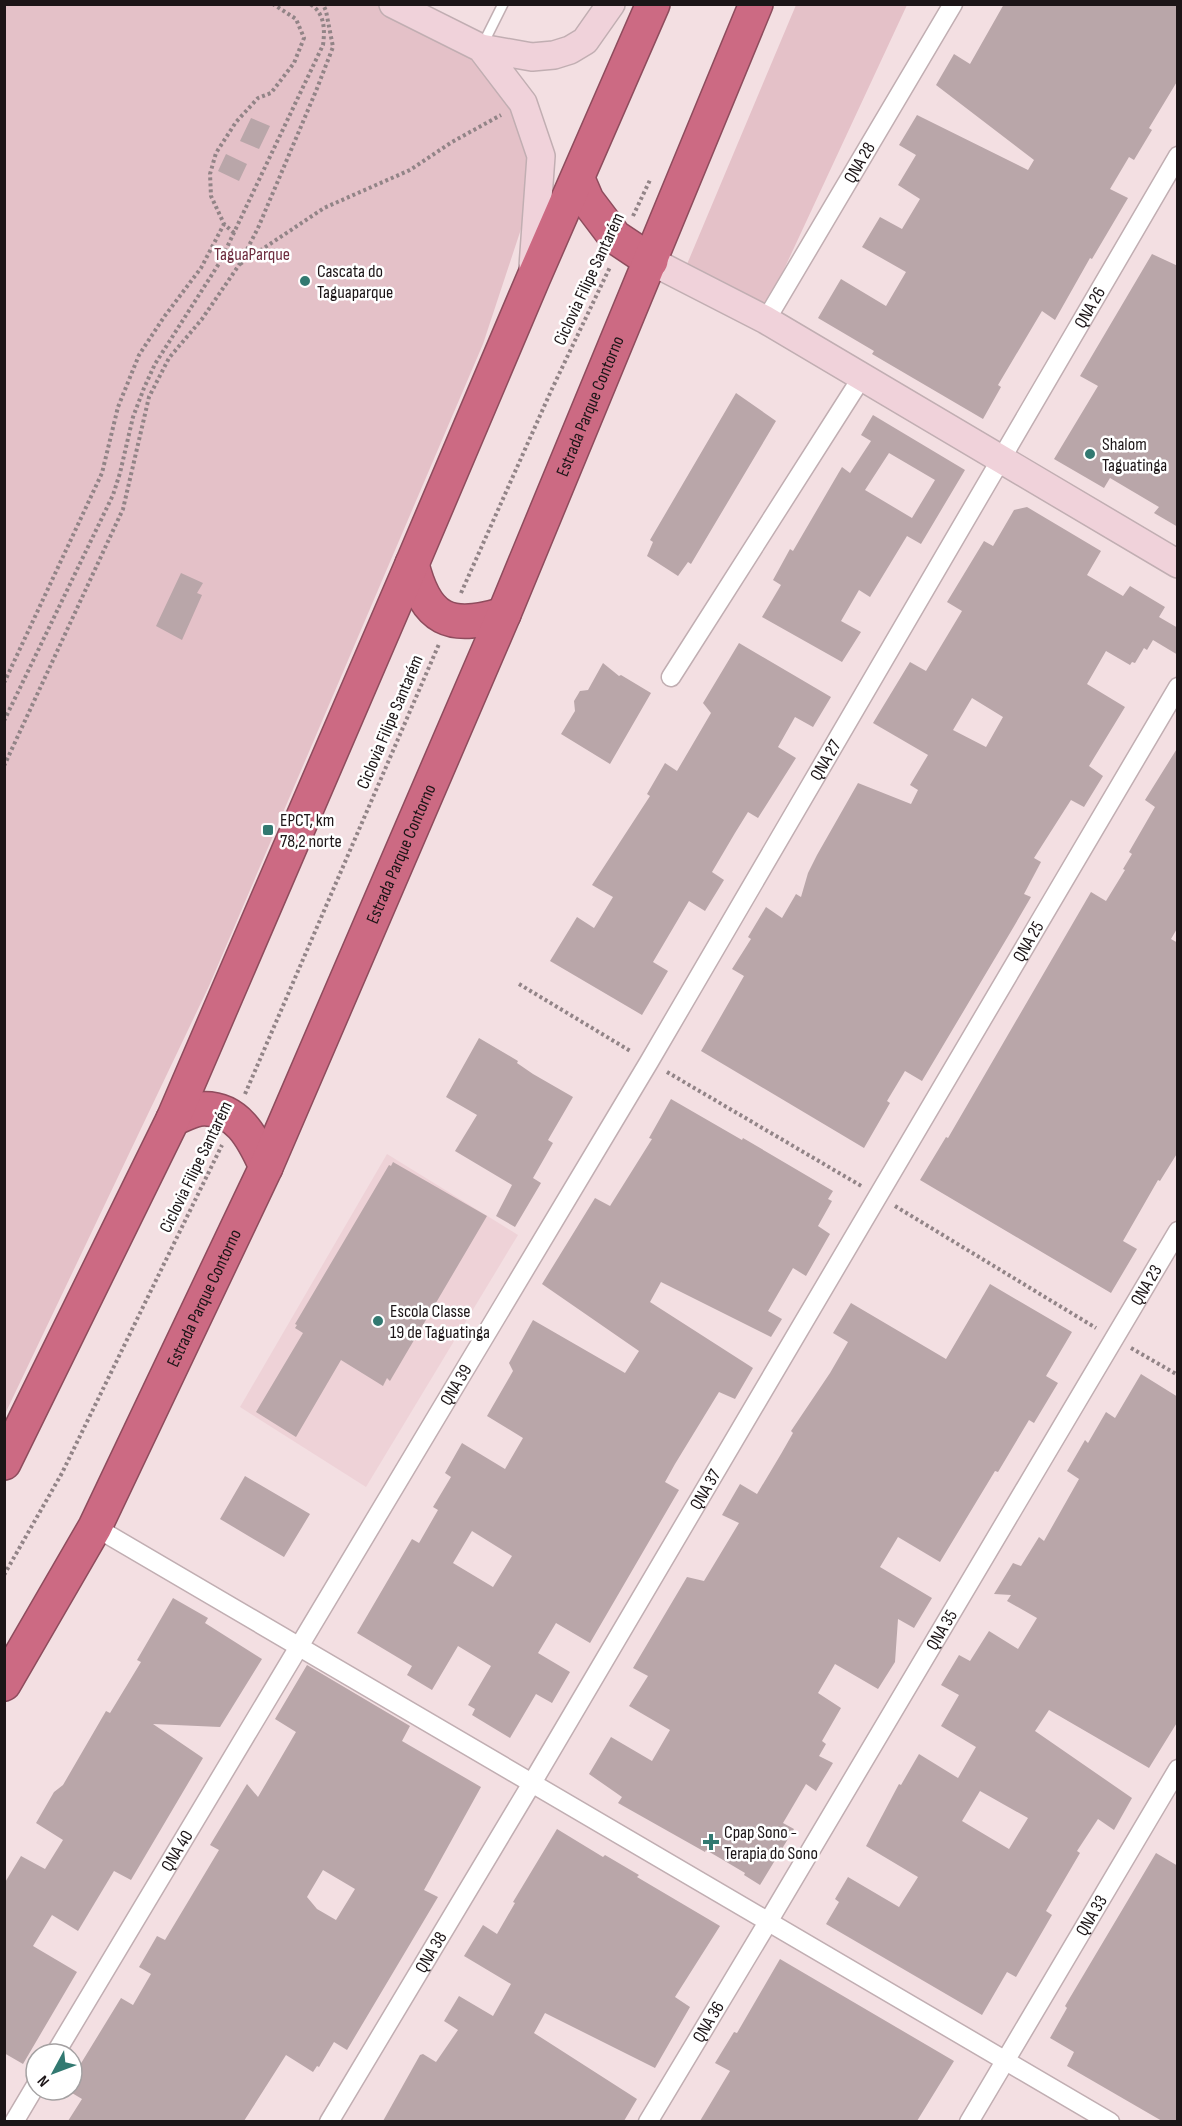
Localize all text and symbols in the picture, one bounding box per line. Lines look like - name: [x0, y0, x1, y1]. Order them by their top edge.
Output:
- street label: QNA 28: [839, 138, 879, 187]
- street label: Ciclovia Filipe Santarém: [549, 209, 629, 349]
- park label: TaguaParque: [214, 244, 290, 265]
- place label: Cascata do Taguaparque: [317, 261, 393, 303]
- marker: Cascata do Taguaparque: [298, 274, 312, 288]
- street label: QNA 26: [1069, 283, 1110, 332]
- street label: Estrada Parque Contorno: [552, 333, 628, 479]
- place label: Shalom Taguatinga: [1102, 434, 1167, 476]
- marker: Shalom Taguatinga: [1083, 447, 1097, 461]
- street label: Ciclovia Filipe Santarém: [352, 652, 428, 792]
- street label: QNA 27: [805, 735, 846, 784]
- street label: Estrada Parque Contorno: [361, 781, 440, 927]
- place label: EPCT, km 78,2 norte: [280, 810, 342, 852]
- marker: EPCT, km 78,2 norte: [261, 823, 275, 837]
- street label: QNA 25: [1008, 917, 1048, 965]
- street label: Ciclovia Filipe Santarém: [155, 1098, 237, 1236]
- street label: Estrada Parque Contorno: [162, 1226, 245, 1370]
- street label: QNA 23: [1126, 1261, 1166, 1309]
- place label: Escola Classe 19 de Taguatinga: [390, 1301, 490, 1343]
- marker: Escola Classe 19 de Taguatinga: [371, 1314, 385, 1328]
- street label: QNA 39: [435, 1360, 476, 1409]
- street label: QNA 37: [685, 1465, 726, 1513]
- street label: QNA 35: [921, 1606, 961, 1654]
- place label: Cpap Sono - Terapia do Sono: [724, 1822, 818, 1864]
- street label: QNA 40: [156, 1826, 197, 1875]
- marker: Cpap Sono - Terapia do Sono: [702, 1833, 720, 1851]
- street label: QNA 33: [1071, 1891, 1111, 1940]
- street label: QNA 38: [410, 1928, 451, 1976]
- street label: QNA 36: [688, 1997, 729, 2046]
- north arrow: [24, 2042, 84, 2102]
- text: N: [34, 2071, 54, 2090]

